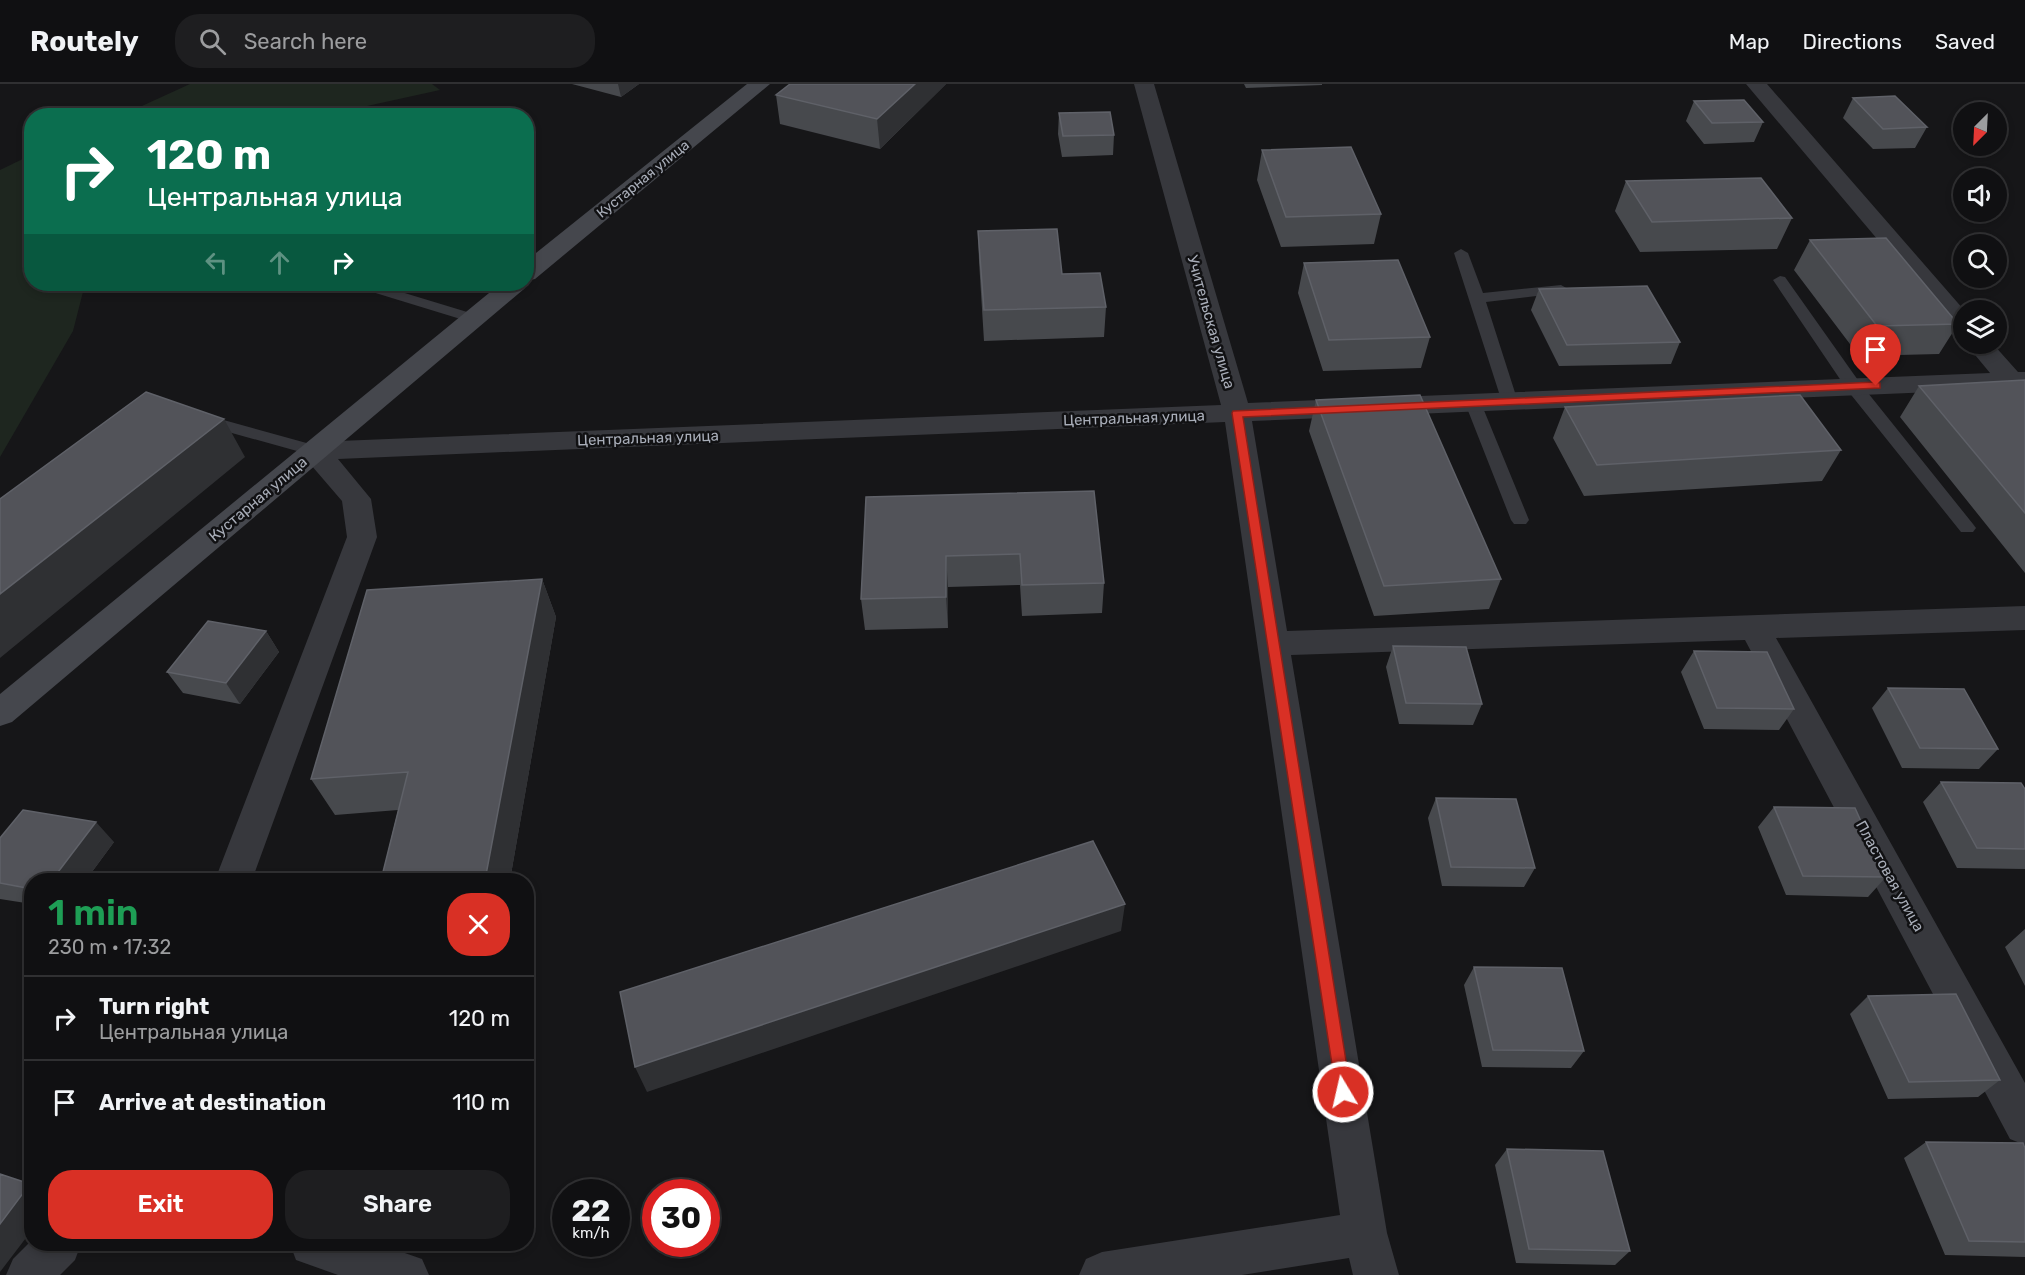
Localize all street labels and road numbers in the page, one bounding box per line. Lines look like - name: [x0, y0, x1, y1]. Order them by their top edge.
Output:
- street label: Кустарная улица: [593, 136, 693, 222]
- street label: Учительская улица: [1183, 253, 1239, 391]
- street label: Центральная улица: [1063, 407, 1205, 429]
- street label: Центральная улица: [577, 427, 719, 449]
- street label: Кустарная улица: [205, 453, 311, 545]
- street label: Пластовая улица: [1852, 817, 1928, 935]

